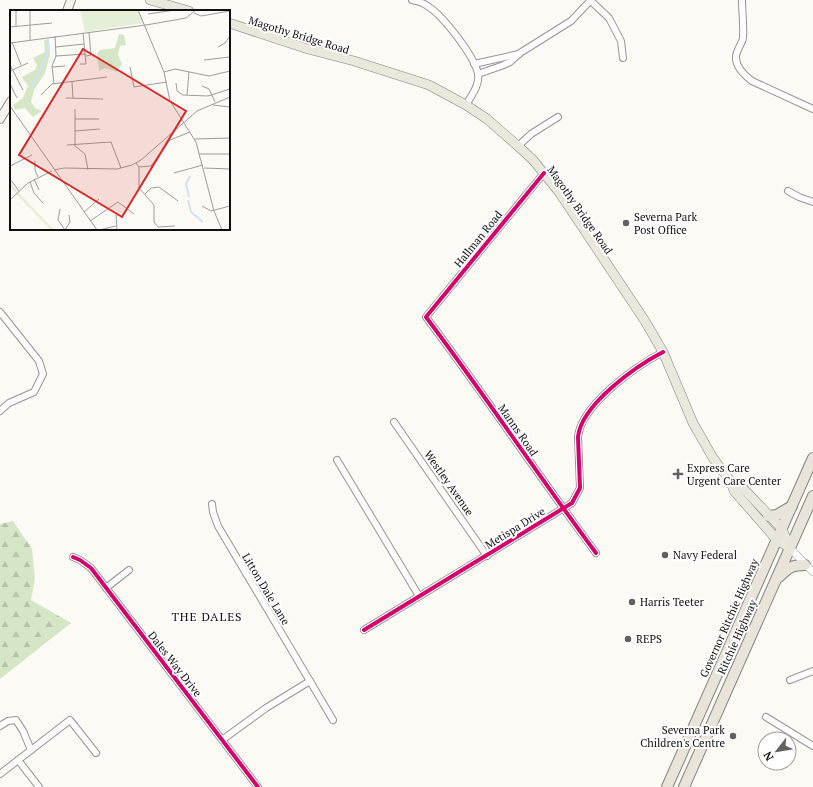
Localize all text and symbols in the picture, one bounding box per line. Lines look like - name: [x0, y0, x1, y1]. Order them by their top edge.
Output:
- inset map: [10, 10, 230, 230]
- street label: Magothy Bridge Road: [247, 13, 351, 57]
- street label: Magothy Bridge Road: [544, 163, 616, 257]
- street label: Hallman Road: [451, 208, 505, 270]
- place label: Severna Park Post Office: [634, 210, 697, 237]
- marker: Severna Park Post Office: [621, 218, 631, 228]
- street label: Manns Road: [495, 401, 541, 459]
- street label: Westley Avenue: [421, 448, 477, 519]
- place label: Express Care Urgent Care Center: [687, 461, 782, 488]
- marker: Express Care Urgent Care Center: [672, 468, 684, 480]
- street label: Metispa Drive: [482, 504, 548, 552]
- place label: Navy Federal: [673, 548, 737, 562]
- marker: Navy Federal: [660, 550, 670, 560]
- street label: Litton Dale Lane: [239, 551, 293, 628]
- street label: Governor Ritchie Highway: [697, 557, 761, 679]
- place label: Harris Teeter: [640, 595, 705, 609]
- marker: Harris Teeter: [627, 597, 637, 607]
- street label: Ritchie Highway: [715, 598, 759, 676]
- district label: THE DALES: [171, 609, 243, 624]
- street label: Dales Way Drive: [145, 628, 205, 700]
- place label: REPS: [636, 632, 662, 646]
- marker: REPS: [623, 634, 633, 644]
- place label: Severna Park Children's Centre: [640, 723, 725, 750]
- marker: Severna Park Children's Centre: [728, 731, 738, 741]
- north arrow: [757, 731, 797, 771]
- text: N: [760, 748, 777, 763]

